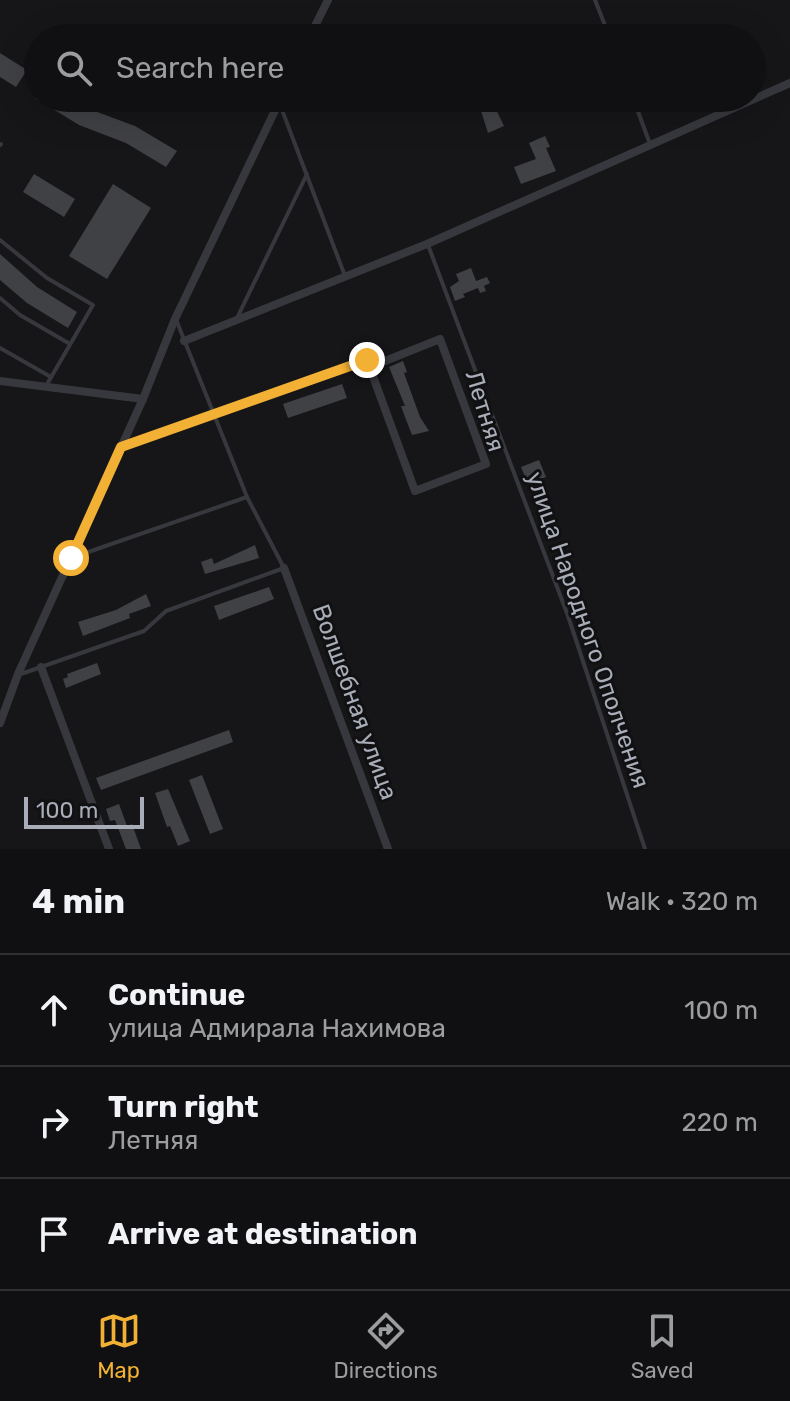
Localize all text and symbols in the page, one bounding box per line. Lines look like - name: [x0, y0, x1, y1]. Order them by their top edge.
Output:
- search box: [24, 24, 766, 112]
- icon: search: [52, 46, 96, 90]
- text: Search here: [116, 50, 284, 86]
- route end: [349, 342, 385, 378]
- street label: Летняя: [459, 367, 511, 455]
- street label: улица Народного Ополчения: [521, 468, 655, 792]
- route start: [53, 540, 89, 576]
- street label: Волшебная улица: [307, 601, 403, 803]
- scale bar: [24, 793, 144, 829]
- text: 100 m: [36, 797, 98, 824]
- text: 4 min: [32, 881, 125, 922]
- text: Walk · 320 m: [606, 886, 758, 917]
- text: Continue: [108, 977, 245, 1013]
- icon: ahead: [32, 988, 76, 1032]
- text: 100 m: [684, 995, 758, 1026]
- text: улица Адмирала Нахимова: [108, 1013, 446, 1044]
- text: Turn right: [108, 1089, 259, 1125]
- icon: right: [32, 1100, 76, 1144]
- text: 220 m: [681, 1107, 758, 1138]
- text: Летняя: [108, 1125, 198, 1156]
- icon: arrive: [32, 1212, 76, 1256]
- text: Arrive at destination: [108, 1216, 418, 1252]
- tab: Map: [97, 1309, 141, 1384]
- tab: Directions: [334, 1309, 438, 1384]
- tab: Saved: [631, 1309, 694, 1384]

